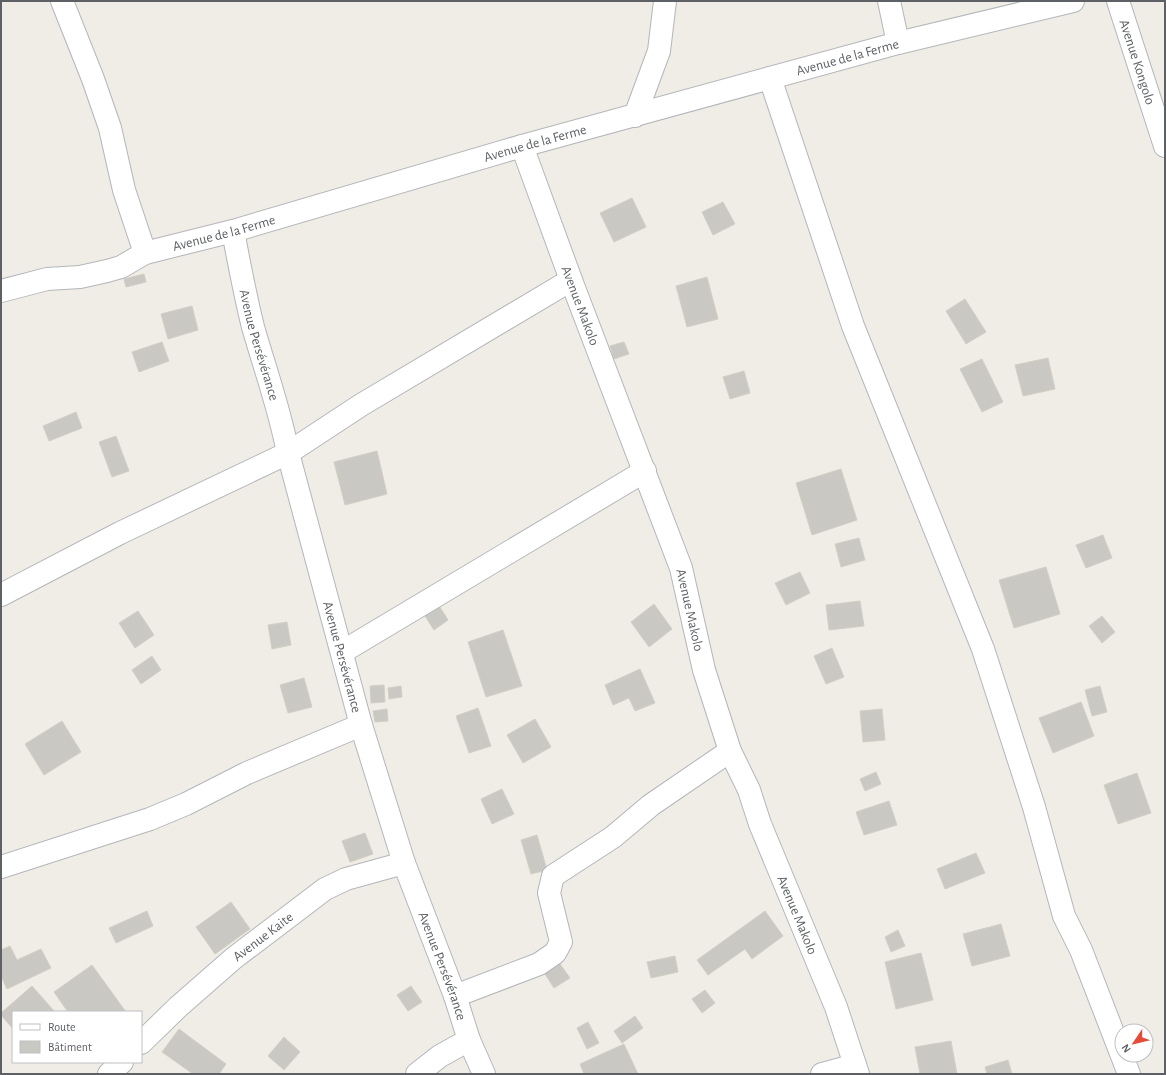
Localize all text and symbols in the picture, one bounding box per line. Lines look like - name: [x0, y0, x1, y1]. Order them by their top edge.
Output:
- street label: Avenue Kongolo: [1116, 18, 1157, 107]
- street label: Avenue de la Ferme: [795, 37, 901, 79]
- street label: Avenue de la Ferme: [482, 123, 588, 165]
- street label: Avenue de la Ferme: [171, 213, 277, 254]
- street label: Avenue Makolo: [558, 264, 601, 348]
- street label: Avenue Persévérance: [237, 288, 281, 402]
- street label: Avenue Makolo: [673, 568, 706, 653]
- street label: Avenue Persévérance: [320, 600, 363, 714]
- street label: Avenue Makolo: [774, 874, 819, 957]
- street label: Avenue Kaite: [231, 910, 296, 964]
- street label: Avenue Persévérance: [415, 910, 468, 1022]
- legend: [12, 1011, 142, 1063]
- text: Route: [48, 1021, 75, 1033]
- north arrow: [1114, 1023, 1154, 1063]
- text: Bâtiment: [48, 1041, 92, 1053]
- text: N: [1120, 1042, 1133, 1055]

